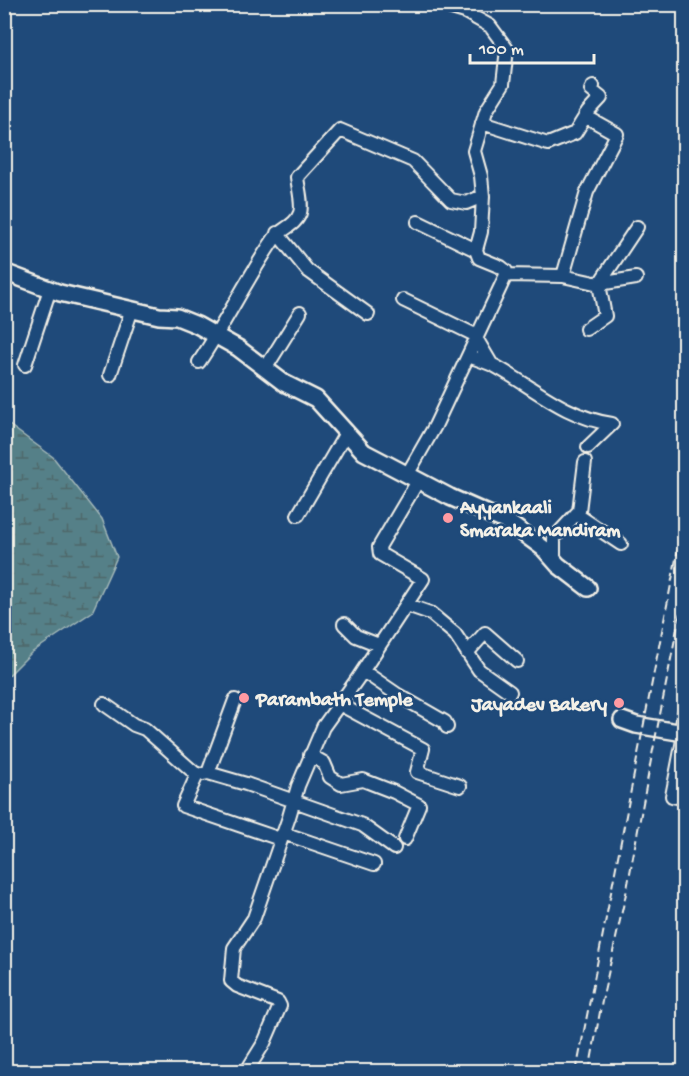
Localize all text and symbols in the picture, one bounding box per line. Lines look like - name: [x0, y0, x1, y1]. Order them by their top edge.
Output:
- scale bar: [470, 27, 594, 65]
- text: 100 m: [478, 40, 524, 61]
- place label: Ayyankaali Smaraka Mandiram: [459, 498, 621, 544]
- marker: Ayyankaali Smaraka Mandiram: [441, 511, 455, 525]
- place label: Parambath Temple: [255, 690, 413, 713]
- marker: Parambath Temple: [237, 691, 251, 705]
- place label: Jayadev Bakery: [470, 695, 607, 718]
- marker: Jayadev Bakery: [612, 696, 626, 710]

